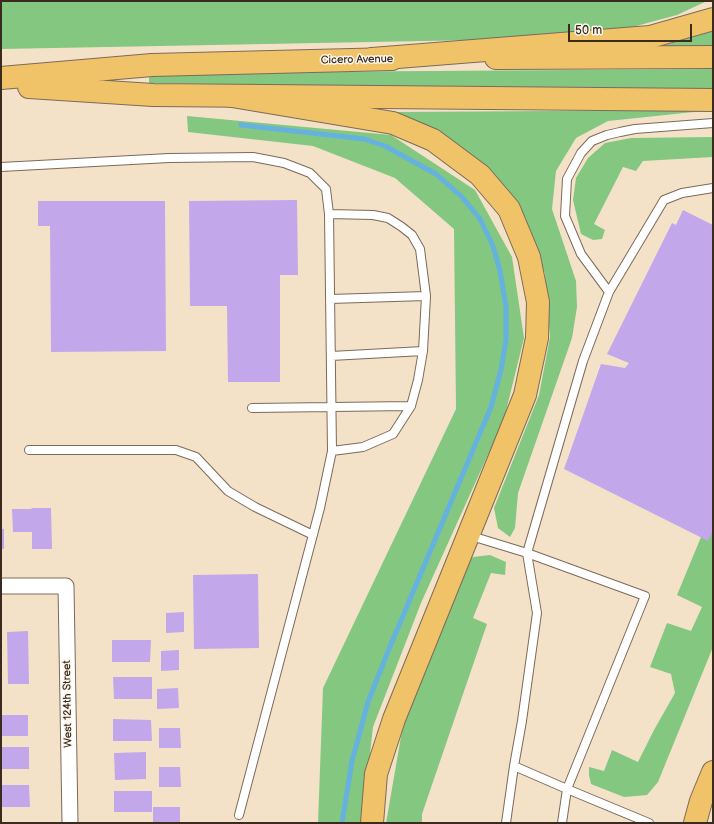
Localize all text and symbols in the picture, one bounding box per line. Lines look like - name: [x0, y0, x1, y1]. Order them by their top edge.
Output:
- scale bar: [570, 16, 694, 42]
- text: 50 m: [575, 23, 602, 38]
- street label: Cicero Avenue: [321, 53, 393, 67]
- street label: West 124th Street: [61, 660, 75, 748]

